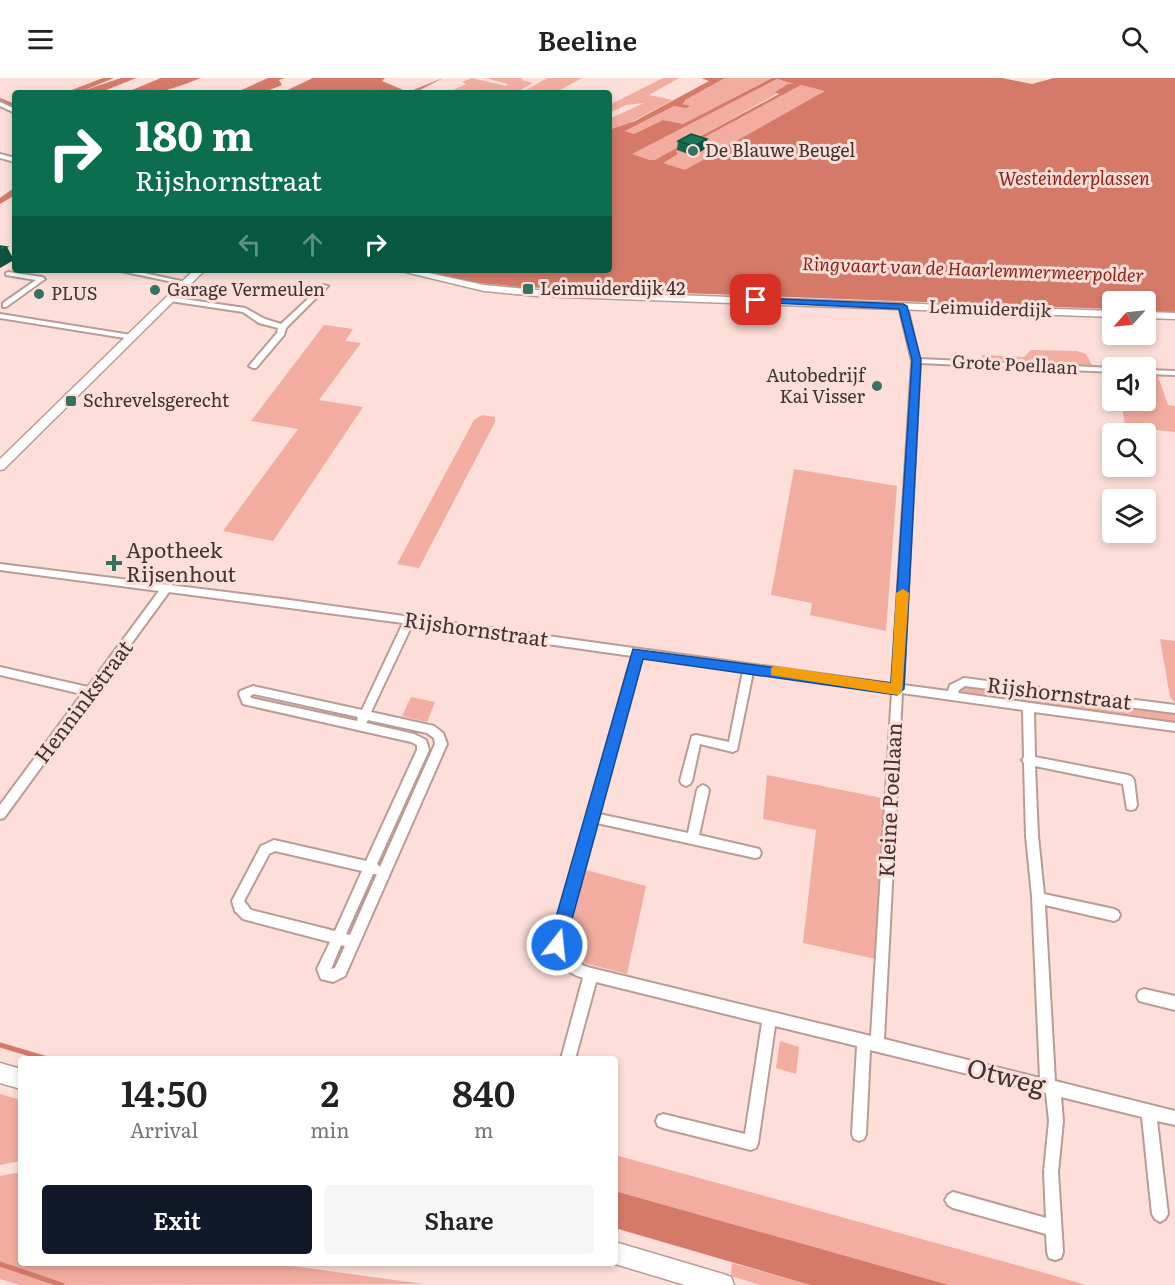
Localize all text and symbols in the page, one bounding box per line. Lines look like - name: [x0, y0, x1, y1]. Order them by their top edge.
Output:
- text: Beeline: [538, 19, 637, 59]
- icon: menu: [24, 23, 57, 56]
- icon: search: [1118, 23, 1151, 56]
- text: 180 m: [135, 102, 253, 164]
- icon: right: [36, 114, 114, 192]
- place label: De Blauwe Beugel: [705, 136, 855, 163]
- marker: De Blauwe Beugel: [686, 144, 700, 158]
- text: Rijshornstraat: [135, 159, 322, 199]
- water label: Westeinderplassen: [998, 164, 1150, 191]
- icon: left: [233, 228, 266, 261]
- icon: ahead: [296, 228, 329, 261]
- icon: right: [359, 228, 392, 261]
- water label: Ringvaart van de Haarlemmermeerpolder: [802, 249, 1145, 288]
- place label: Leimuiderdijk 42: [540, 274, 685, 301]
- pin: [730, 274, 781, 325]
- place label: Garage Vermeulen: [167, 275, 325, 302]
- place label: PLUS: [51, 279, 98, 306]
- marker: Leimuiderdijk 42: [521, 282, 535, 296]
- marker: Garage Vermeulen: [148, 283, 162, 297]
- icon: arrive: [739, 283, 772, 316]
- marker: PLUS: [32, 287, 46, 301]
- north arrow: [1102, 291, 1156, 345]
- map controls: [1102, 291, 1156, 543]
- street label: Leimuiderdijk: [928, 292, 1053, 323]
- street label: Grote Poellaan: [951, 347, 1079, 380]
- button: sound: [1102, 357, 1156, 411]
- place label: Autobedrijf Kai Visser: [766, 361, 867, 409]
- marker: Autobedrijf Kai Visser: [870, 379, 884, 393]
- place label: Schrevelsgerecht: [83, 386, 230, 413]
- marker: Schrevelsgerecht: [64, 394, 78, 408]
- button: search: [1102, 423, 1156, 477]
- button: layers: [1102, 489, 1156, 543]
- place label: Apotheek Rijsenhout: [126, 533, 236, 588]
- marker: Apotheek Rijsenhout: [107, 556, 121, 570]
- street label: Rijshornstraat: [402, 602, 551, 653]
- street label: Henninkstraat: [25, 632, 139, 769]
- street label: Rijshornstraat: [985, 667, 1134, 716]
- street label: Kleine Poellaan: [869, 721, 908, 878]
- position arrow: [525, 913, 589, 977]
- street label: Otweg: [963, 1046, 1050, 1103]
- text: 14:50: [121, 1065, 208, 1118]
- text: 2: [320, 1065, 339, 1118]
- text: 840: [452, 1065, 515, 1118]
- text: Arrival: [130, 1114, 198, 1144]
- text: min: [310, 1114, 350, 1144]
- text: m: [474, 1114, 493, 1144]
- button: Exit: [42, 1185, 312, 1254]
- button: Share: [324, 1185, 594, 1254]

